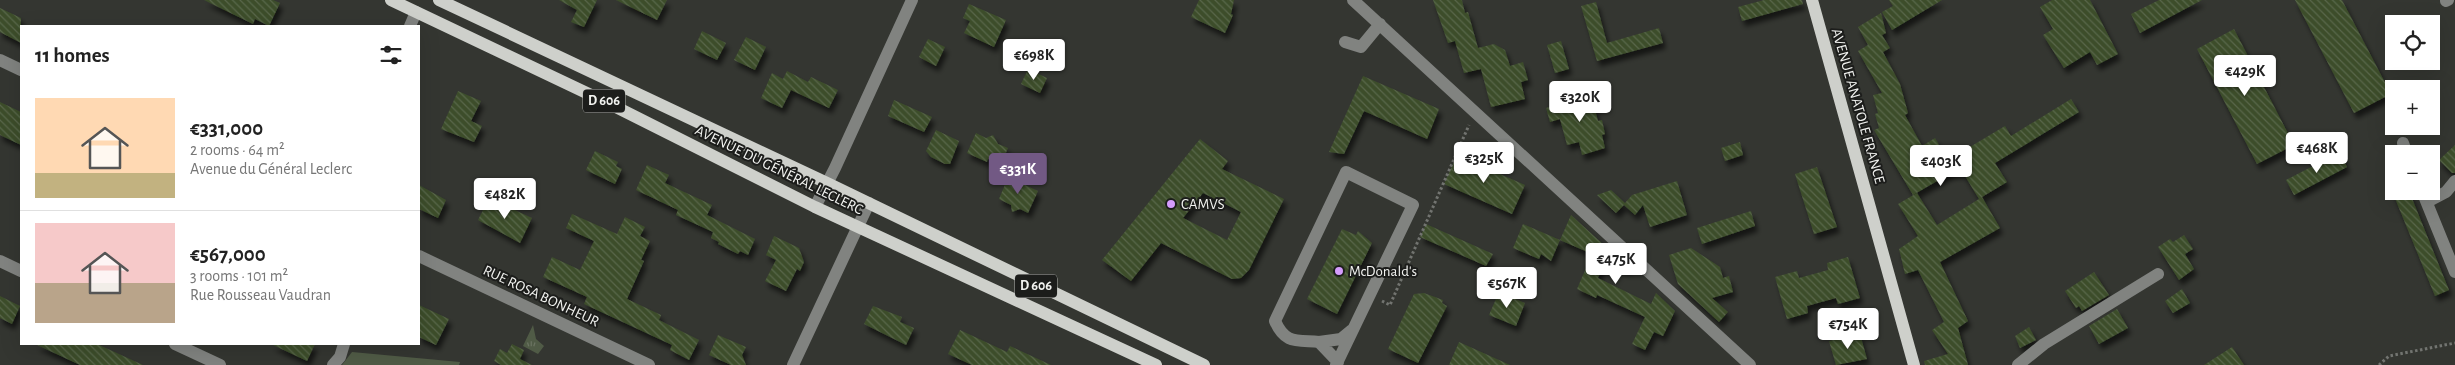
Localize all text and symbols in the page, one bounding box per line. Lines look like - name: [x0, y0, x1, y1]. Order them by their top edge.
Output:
- map controls: [2385, 15, 2440, 200]
- button: locate: [2385, 15, 2440, 70]
- street label: AVENUE ANATOLE FRANCE: [1829, 27, 1887, 185]
- pin: €698K: [999, 38, 1069, 81]
- icon: filters: [377, 41, 405, 69]
- text: 11 homes: [35, 45, 110, 66]
- text: €698K: [1014, 47, 1054, 63]
- pin: €429K: [2210, 54, 2280, 97]
- text: €429K: [2225, 63, 2265, 79]
- pin: €320K: [1545, 80, 1615, 123]
- button: +: [2385, 80, 2440, 135]
- text: €320K: [1560, 89, 1600, 105]
- road number: D 606: [583, 90, 625, 112]
- icon: home: [75, 118, 135, 178]
- text: €331,000: [190, 118, 263, 139]
- street label: AVENUE DU GÉNÉRAL LECLERC: [693, 121, 866, 217]
- pin: €468K: [2282, 132, 2352, 174]
- text: €468K: [2297, 140, 2337, 156]
- text: 2 rooms · 64 m²: [190, 142, 285, 158]
- pin: €325K: [1449, 142, 1519, 184]
- pin: €403K: [1906, 144, 1976, 187]
- button: −: [2385, 145, 2440, 200]
- text: €325K: [1465, 150, 1503, 166]
- pin: €331K: [983, 152, 1053, 195]
- text: €403K: [1921, 153, 1961, 169]
- text: Avenue du Général Leclerc: [190, 161, 352, 177]
- text: €331K: [1000, 161, 1036, 177]
- pin: €482K: [470, 178, 540, 220]
- text: €482K: [485, 186, 525, 202]
- place label: CAMVS: [1181, 197, 1224, 212]
- marker: CAMVS: [1165, 198, 1177, 210]
- pin: €475K: [1581, 242, 1651, 285]
- icon: home: [75, 243, 135, 303]
- text: €567,000: [190, 244, 266, 265]
- text: €475K: [1597, 251, 1635, 267]
- street label: RUE ROSA BONHEUR: [481, 263, 601, 329]
- place label: McDonald's: [1349, 264, 1417, 279]
- marker: McDonald's: [1333, 265, 1345, 277]
- pin: €567K: [1472, 266, 1542, 309]
- text: 3 rooms · 101 m²: [190, 268, 288, 284]
- road number: D 606: [1015, 274, 1057, 298]
- text: €567K: [1488, 275, 1526, 291]
- text: Rue Rousseau Vaudran: [190, 287, 331, 303]
- pin: €754K: [1813, 308, 1883, 350]
- text: €754K: [1829, 316, 1867, 332]

